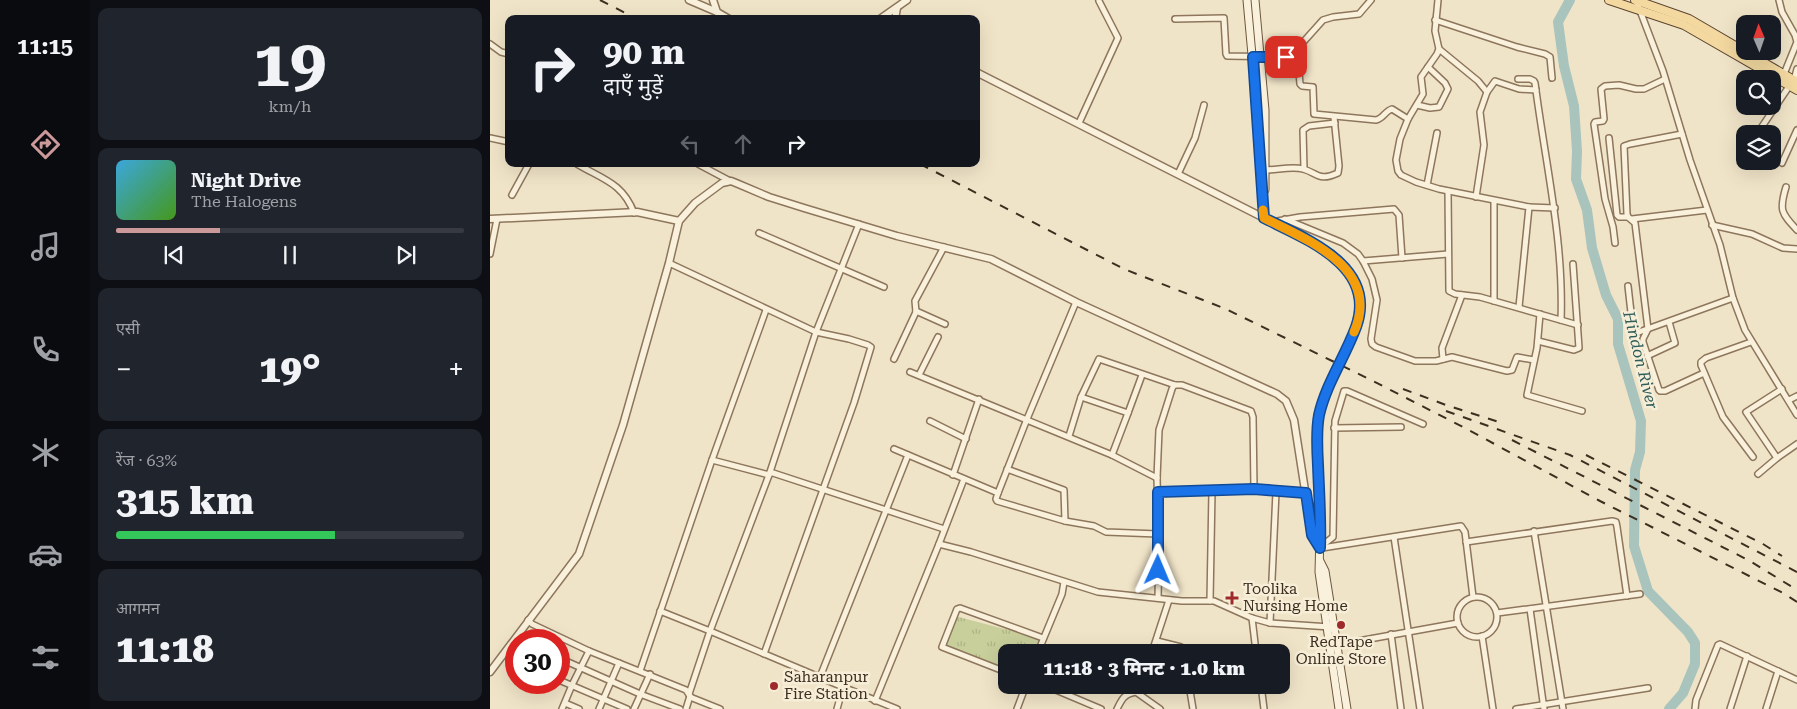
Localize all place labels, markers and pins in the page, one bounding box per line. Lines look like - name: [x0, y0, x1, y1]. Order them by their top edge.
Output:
- pin: [1265, 36, 1307, 78]
- place label: Toolika Nursing Home: [1243, 580, 1348, 615]
- marker: Toolika Nursing Home: [1225, 591, 1239, 605]
- marker: RedTape Online Store: [1335, 619, 1347, 631]
- place label: RedTape Online Store: [1296, 633, 1386, 668]
- place label: Saharanpur Fire Station: [784, 668, 869, 703]
- marker: Saharanpur Fire Station: [768, 680, 780, 692]

